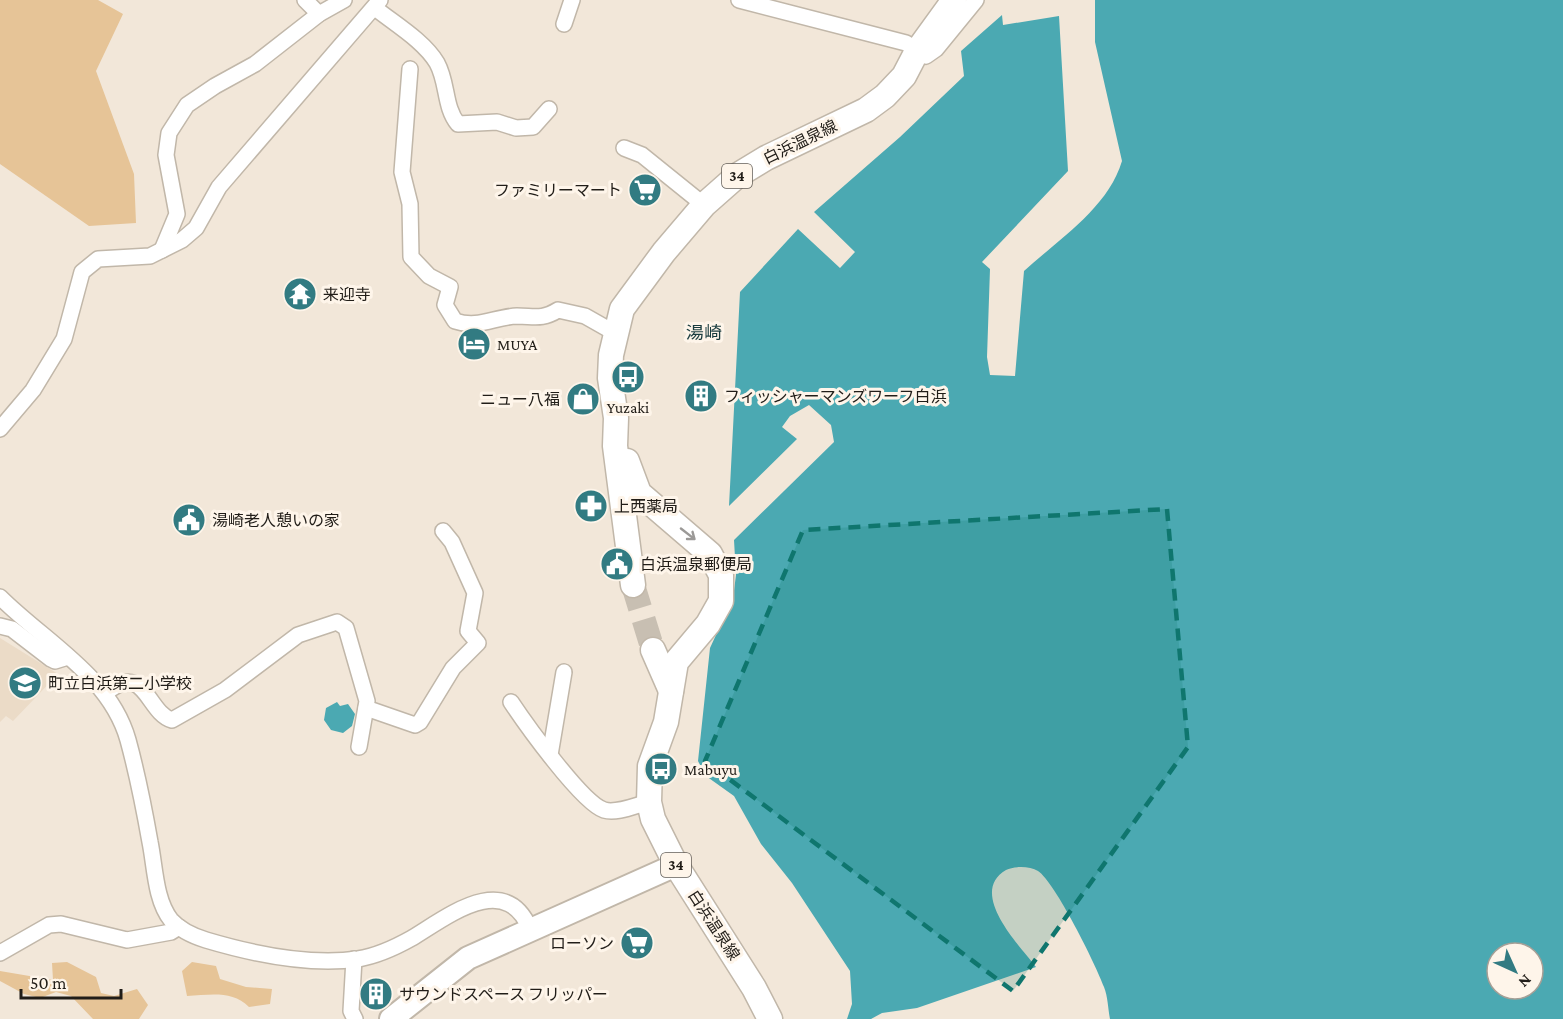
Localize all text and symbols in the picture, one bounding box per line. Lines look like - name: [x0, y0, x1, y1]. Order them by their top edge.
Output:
- street label: 白浜温泉線: [760, 117, 840, 167]
- road number: 34: [722, 164, 752, 188]
- supermarket icon: ファミリーマート: [627, 172, 663, 208]
- place label: ファミリーマート: [494, 182, 622, 199]
- temple icon: 来迎寺: [282, 276, 318, 312]
- place label: 来迎寺: [323, 286, 371, 303]
- district label: 湯崎: [686, 323, 722, 343]
- hotel icon: MUYA: [456, 326, 492, 362]
- place label: MUYA: [497, 336, 538, 353]
- bus stop icon: Yuzaki: [610, 359, 646, 395]
- building icon: フィッシャーマンズワーフ白浜: [683, 378, 719, 414]
- shop icon: ニュー八福: [565, 381, 601, 417]
- place label: フィッシャーマンズワーフ白浜: [724, 388, 946, 405]
- place label: ニュー八福: [480, 391, 560, 408]
- place label: Yuzaki: [607, 399, 649, 416]
- pharmacy icon: 上西薬局: [573, 488, 609, 524]
- place label: 上西薬局: [614, 498, 678, 515]
- public building icon: 湯崎老人憩いの家: [171, 502, 207, 538]
- place label: 湯崎老人憩いの家: [212, 511, 340, 529]
- one-way arrow: [679, 528, 695, 541]
- public building icon: 白浜温泉郵便局: [599, 546, 635, 582]
- place label: 白浜温泉郵便局: [640, 556, 752, 573]
- school or university icon: 町立白浜第二小学校: [7, 665, 43, 701]
- place label: 町立白浜第二小学校: [48, 675, 192, 692]
- bus stop icon: Mabuyu: [643, 751, 679, 787]
- place label: Mabuyu: [684, 761, 738, 779]
- road number: 34: [661, 853, 691, 877]
- street label: 白浜温泉線: [685, 887, 743, 963]
- supermarket icon: ローソン: [619, 925, 655, 961]
- place label: ローソン: [550, 935, 614, 952]
- north arrow: [1485, 941, 1545, 1001]
- scale bar: [21, 962, 122, 1000]
- text: N: [1515, 971, 1535, 991]
- text: 50 m: [30, 973, 67, 993]
- building icon: サウンドスペース フリッパー: [358, 976, 394, 1012]
- place label: サウンドスペース フリッパー: [399, 986, 608, 1003]

